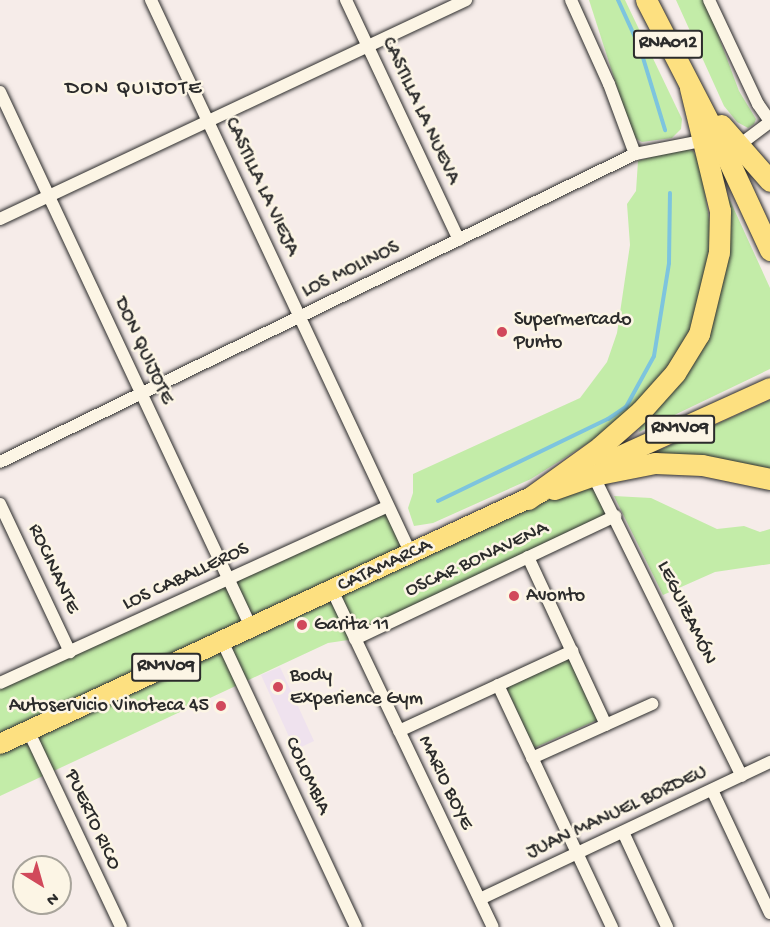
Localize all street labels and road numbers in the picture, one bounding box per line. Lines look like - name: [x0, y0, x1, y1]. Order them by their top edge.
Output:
- road number: RNA012: [632, 29, 704, 59]
- street label: CASTILLA LA NUEVA: [375, 34, 465, 188]
- street label: CASTILLA LA VIEJA: [218, 114, 304, 260]
- street label: LOS MOLINOS: [298, 236, 404, 304]
- street label: DON QUIJOTE: [108, 294, 178, 408]
- road number: RN1V09: [644, 414, 716, 444]
- street label: OSCAR BONAVENA: [402, 516, 552, 604]
- street label: ROCINANTE: [22, 520, 84, 618]
- street label: CATAMARCA: [334, 534, 436, 598]
- street label: LOS CABALLEROS: [119, 537, 253, 617]
- street label: LEGUIZAMÓN: [651, 557, 721, 669]
- road number: RN1V09: [130, 652, 202, 682]
- street label: MARIO BOYE: [412, 732, 478, 834]
- street label: COLOMBIA: [279, 733, 335, 819]
- street label: JUAN MANUEL BORDEU: [523, 761, 711, 865]
- street label: PUERTO RICO: [58, 766, 126, 874]

